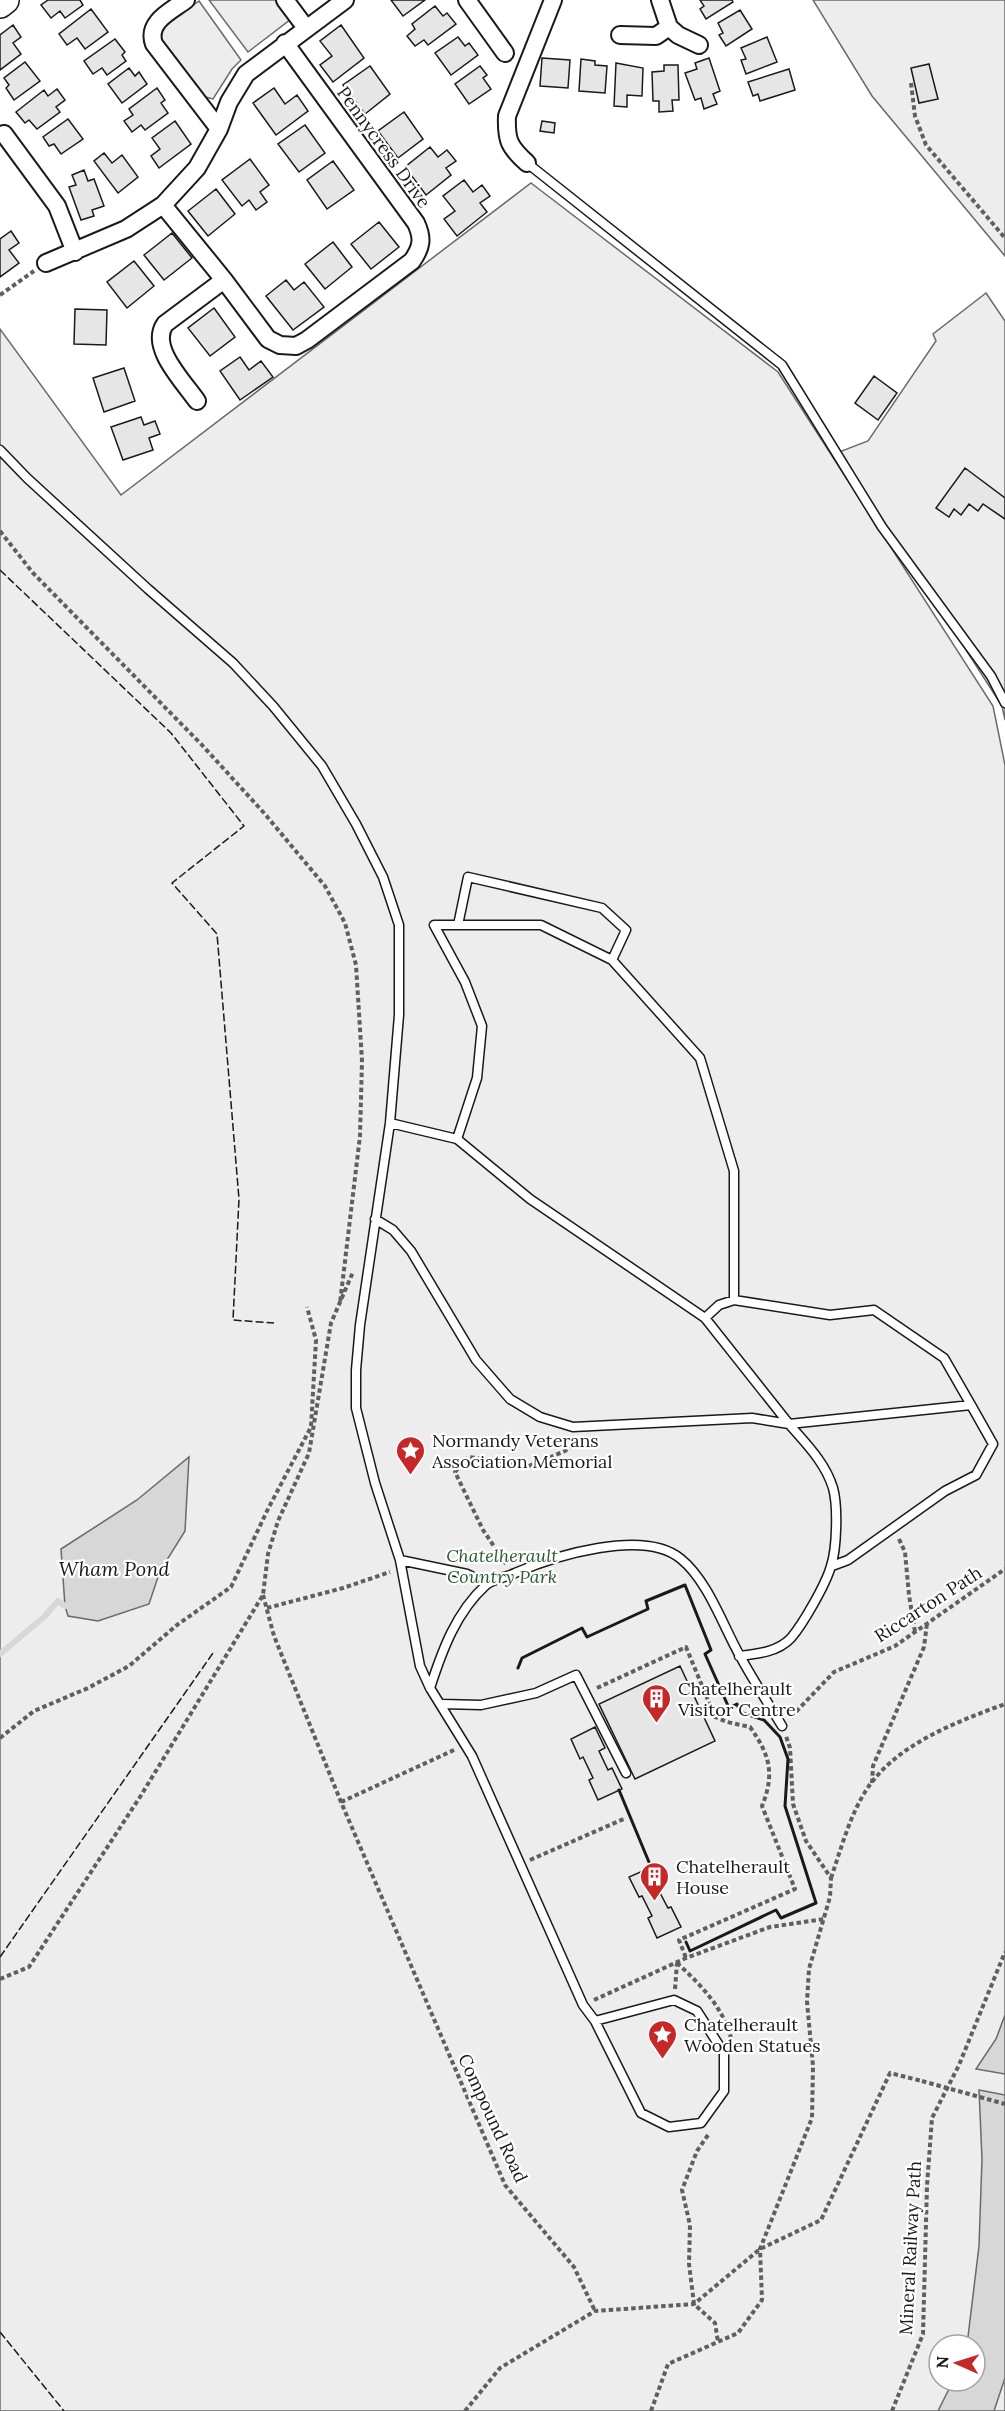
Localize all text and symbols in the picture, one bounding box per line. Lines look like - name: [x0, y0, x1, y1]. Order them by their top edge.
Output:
- street label: Pennycress Drive: [332, 82, 436, 213]
- place label: Normandy Veterans Association Memorial: [431, 1429, 612, 1473]
- place icon: Normandy Veterans Association Memorial: [395, 1434, 427, 1476]
- park label: Chatelherault Country Park: [446, 1544, 558, 1588]
- water label: Wham Pond: [58, 1556, 170, 1581]
- street label: Riccarton Path: [870, 1561, 986, 1647]
- place label: Chatelherault Visitor Centre: [677, 1677, 796, 1721]
- building icon: Chatelherault Visitor Centre: [641, 1682, 673, 1724]
- place label: Chatelherault House: [676, 1855, 790, 1899]
- building icon: Chatelherault House: [639, 1860, 671, 1902]
- place label: Chatelherault Wooden Statues: [684, 2013, 821, 2057]
- place icon: Chatelherault Wooden Statues: [647, 2018, 679, 2060]
- street label: Compound Road: [453, 2050, 533, 2186]
- street label: Mineral Railway Path: [894, 2160, 926, 2336]
- north arrow: [927, 2333, 987, 2393]
- text: N: [932, 2356, 952, 2369]

